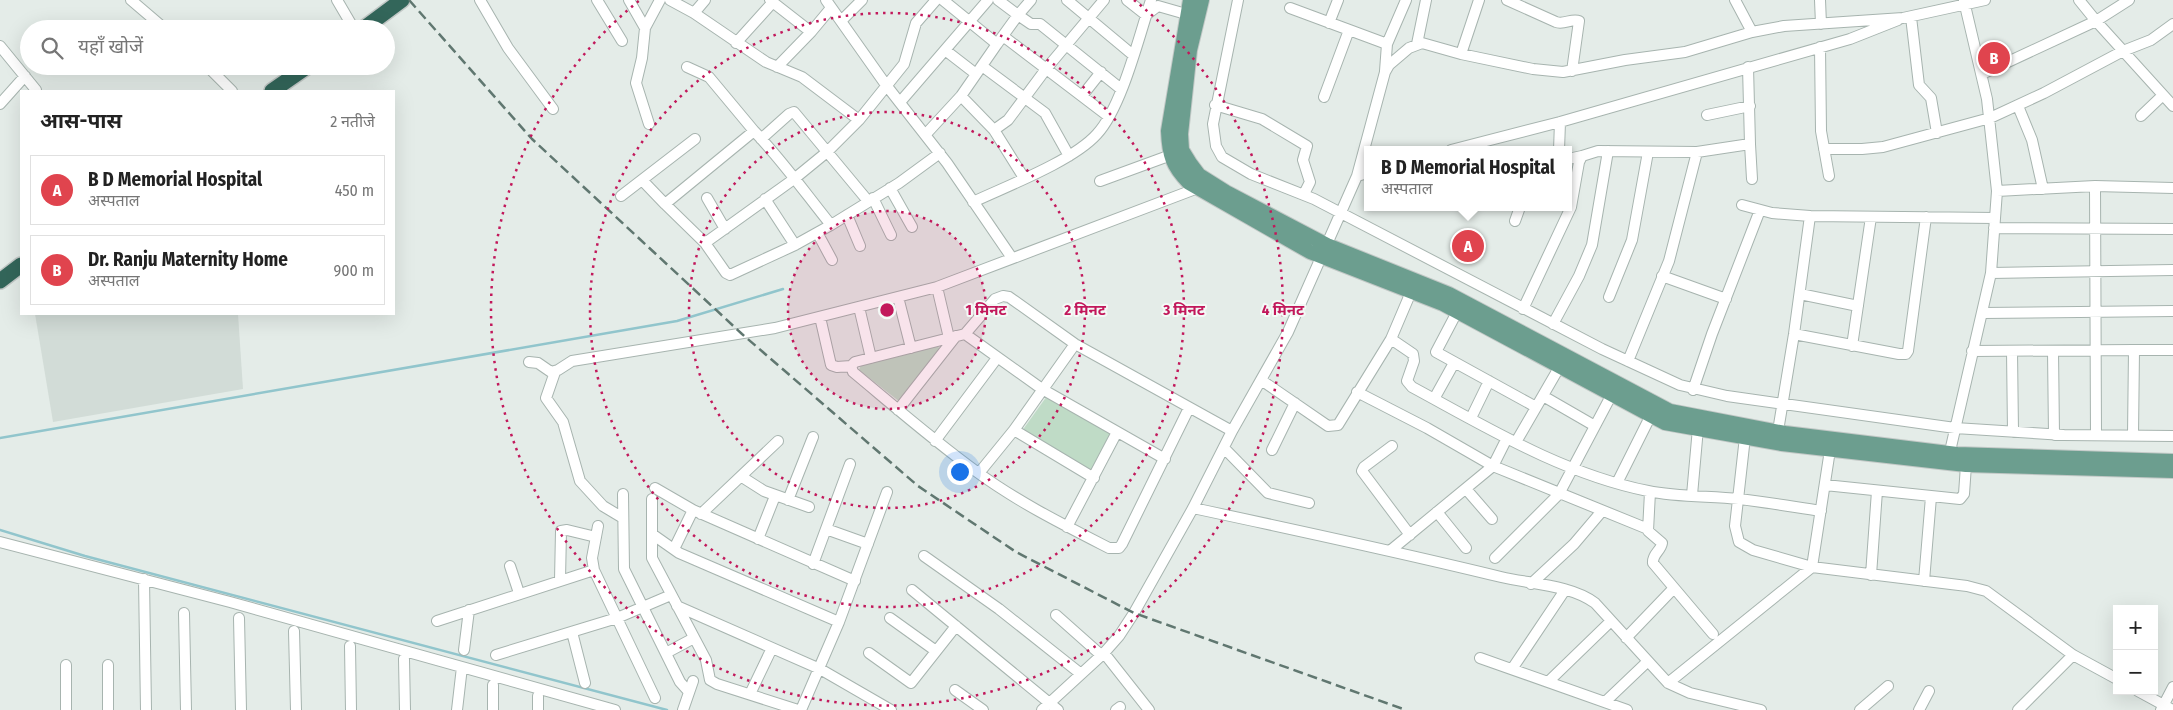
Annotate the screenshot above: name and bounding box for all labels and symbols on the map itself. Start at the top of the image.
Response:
pin: B [1978,39,2010,77]
pin: A [1452,227,1484,265]
centre of rings [878,301,896,319]
text: 1 मिनट [966,301,1007,319]
text: 2 मिनट [1063,301,1107,319]
text: 3 मिनट [1162,301,1206,319]
text: 4 मिनट [1262,301,1305,319]
your location [947,459,973,485]

